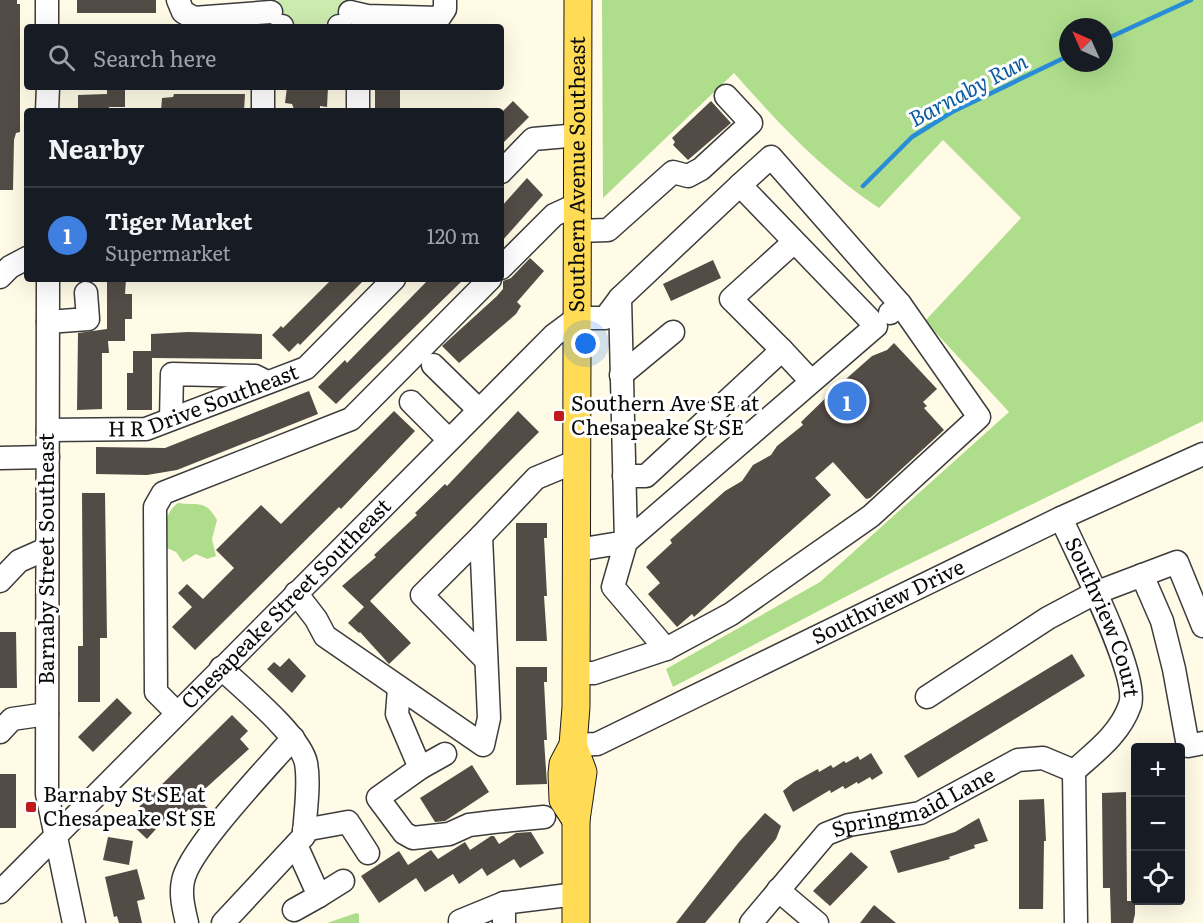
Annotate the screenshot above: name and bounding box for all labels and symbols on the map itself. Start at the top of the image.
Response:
north arrow [1059,18,1113,72]
street label: Southern Avenue Southeast [559,36,591,313]
water label: Barnaby Run [902,44,1033,134]
your location [571,329,600,358]
street label: H R Drive Southeast [108,354,303,442]
pin: 1 [828,378,866,424]
place label: Southern Ave SE at Chesapeake St SE [571,386,760,441]
marker: Southern Ave SE at Chesapeake St SE [552,409,566,423]
street label: Barnaby Street Southeast [29,432,60,685]
street label: Chesapeake Street Southeast [173,490,397,715]
street label: Southview Court [1059,531,1149,699]
street label: Southview Drive [805,549,969,650]
street label: Springmaid Lane [826,757,1000,843]
place label: Barnaby St SE at Chesapeake St SE [43,777,216,832]
marker: Barnaby St SE at Chesapeake St SE [24,800,38,814]

